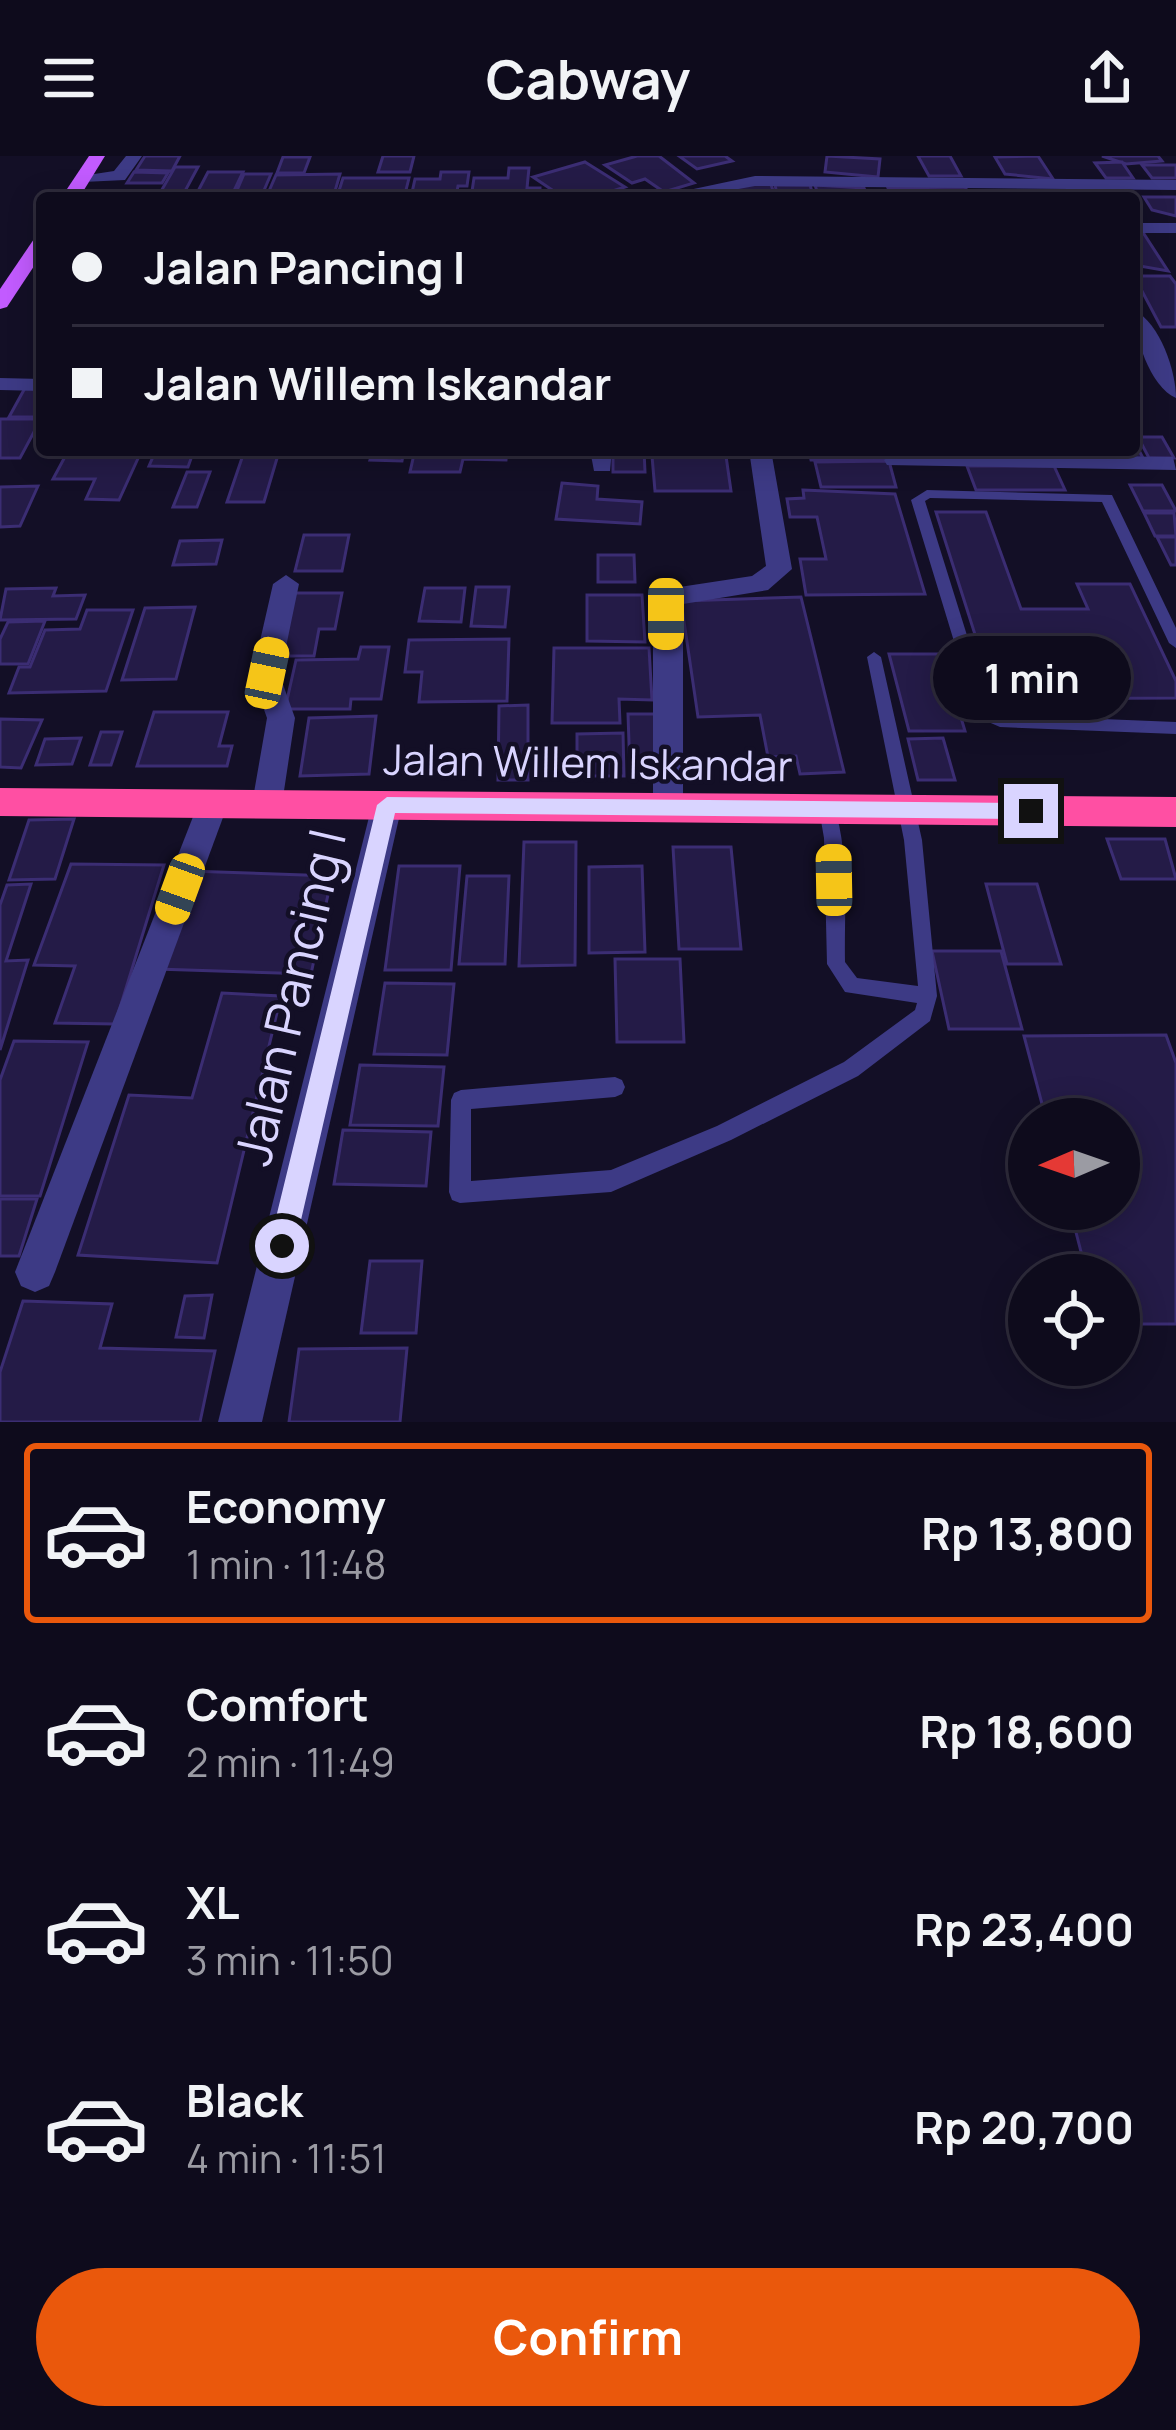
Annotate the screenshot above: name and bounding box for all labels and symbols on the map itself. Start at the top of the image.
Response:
car [648,578,684,650]
car [242,634,292,712]
callout: 1 min [932,637,1130,721]
street label: Jalan Willem Iskandar [383,729,793,795]
route end [1004,784,1058,838]
street label: Jalan Pancing I [217,822,361,1172]
car [815,844,853,916]
car [151,849,209,929]
north arrow [1008,1098,1140,1230]
route start [255,1219,309,1273]

